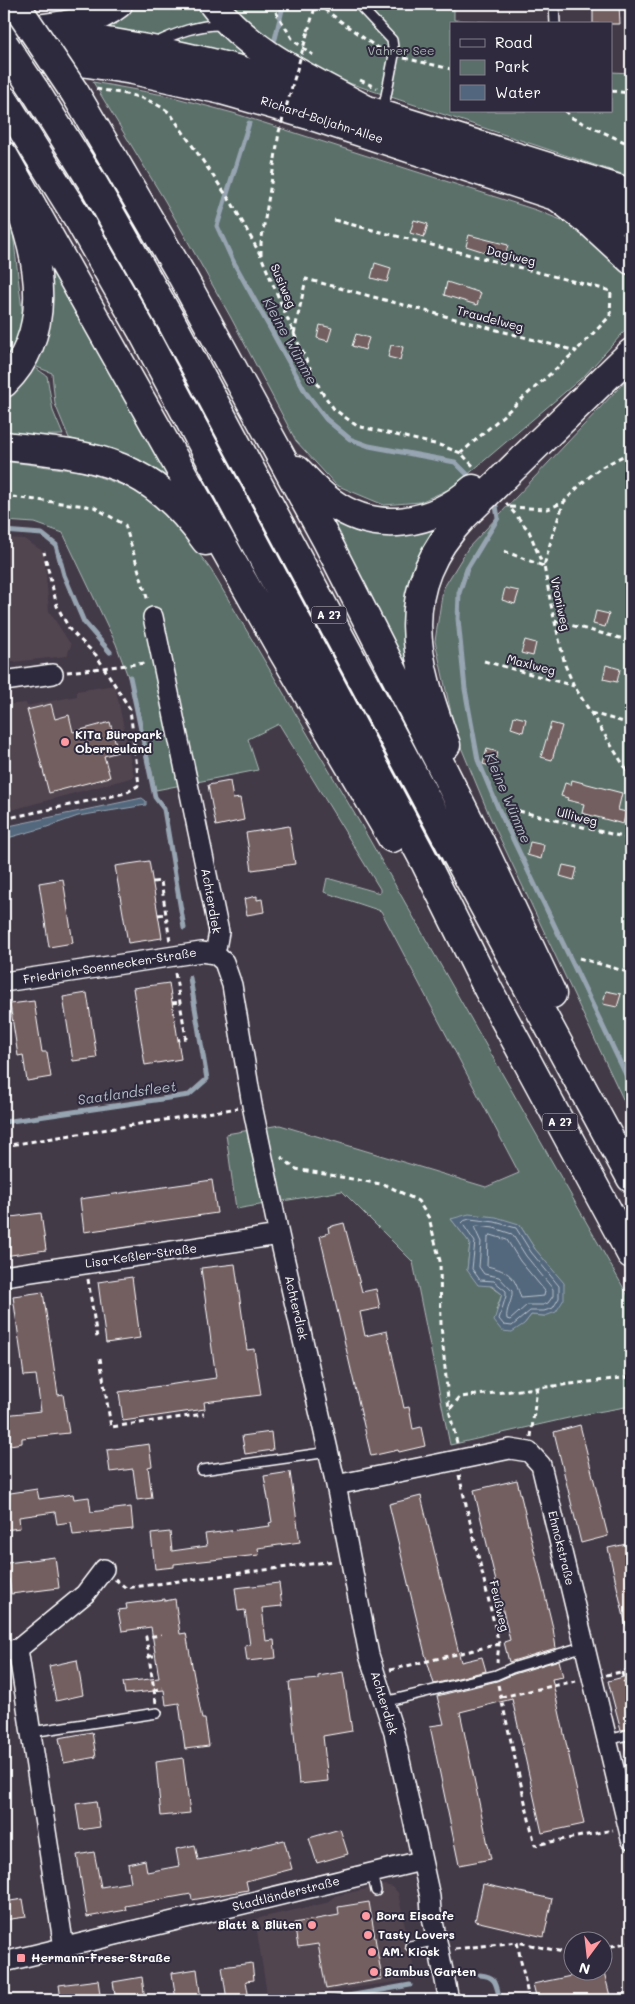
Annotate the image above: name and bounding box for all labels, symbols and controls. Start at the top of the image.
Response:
legend [450,22,612,112]
text: Road [495,32,532,52]
park label: Vahrer See [368,42,434,58]
text: Park [495,56,529,76]
text: Water [495,82,541,102]
street label: Richard-Boljahn-Allee [259,92,386,146]
street label: Dagiweg [485,241,537,269]
street label: Susiweg [267,261,300,310]
water label: Kleine Wümme [259,294,322,388]
street label: Traudelweg [455,301,525,335]
street label: Vroniweg [547,575,575,632]
road number: A 27 [312,606,346,624]
street label: Maxlweg [505,650,557,678]
place label: KiTa Büropark Oberneuland [75,726,162,756]
marker: KiTa Büropark Oberneuland [59,736,71,748]
water label: Kleine Wümme [481,750,536,846]
street label: Ulliweg [555,803,599,829]
street label: Achterdiek [198,867,226,935]
street label: Friedrich-Soennecken-Straße [22,943,198,987]
water label: Saatlandsfleet [76,1076,178,1109]
road number: A 27 [542,1114,578,1130]
street label: Lisa-Keßler-Straße [84,1239,198,1271]
street label: Achterdiek [282,1274,312,1342]
street label: Ehmckstraße [545,1509,579,1587]
street label: Feußweg [486,1579,514,1633]
street label: Achterdiek [368,1669,402,1737]
street label: Stadtländerstraße [230,1872,341,1914]
place label: Bora Eiscafe [376,1907,454,1923]
marker: Bora Eiscafe [360,1910,372,1922]
place label: Blatt & Blüten [217,1916,302,1932]
marker: Blatt & Blüten [306,1919,318,1931]
place label: Tasty Lovers [378,1926,455,1942]
marker: Tasty Lovers [362,1929,374,1941]
north arrow [562,1932,612,1982]
place label: AM. Kiosk [382,1943,440,1959]
marker: AM. Kiosk [366,1946,378,1958]
place label: Hermann-Frese-Straße [31,1949,170,1965]
marker: Hermann-Frese-Straße [15,1952,27,1964]
text: N [577,1958,592,1980]
place label: Bambus Garten [384,1963,476,1979]
marker: Bambus Garten [368,1966,380,1978]

